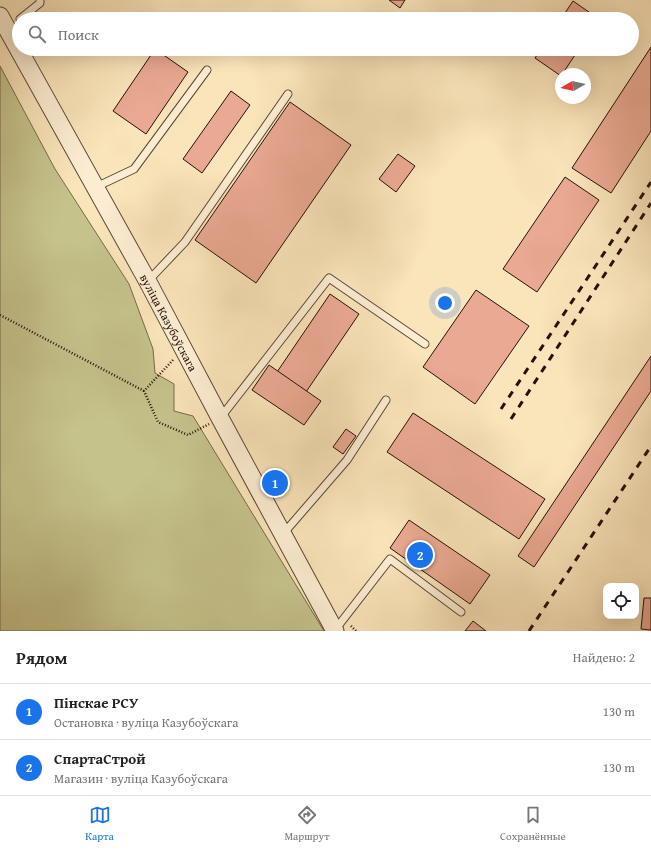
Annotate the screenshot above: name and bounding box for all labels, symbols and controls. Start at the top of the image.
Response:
search box [12,12,639,56]
icon: search [26,23,48,45]
text: Поиск [58,24,99,45]
north arrow [555,68,591,104]
street label: вуліца Казубоўскага [136,270,202,374]
your location [435,293,455,313]
pin: 1 [262,468,288,498]
pin: 2 [407,540,433,570]
map controls [603,583,639,619]
button: locate [603,583,639,619]
text: Рядом [16,645,67,670]
text: Найдено: 2 [573,648,635,667]
text: Пінскае РСУ [54,692,138,713]
text: 1 [26,702,32,721]
text: 130 m [603,702,635,721]
text: Остановка · вуліца Казубоўскага [54,713,239,732]
text: СпартаСтрой [54,748,146,769]
text: 2 [26,758,32,777]
text: 130 m [603,758,635,777]
text: Магазин · вуліца Казубоўскага [54,769,228,788]
tab: Карта [85,804,114,844]
tab: Маршрут [284,804,329,844]
tab: Сохранённые [500,804,566,844]

